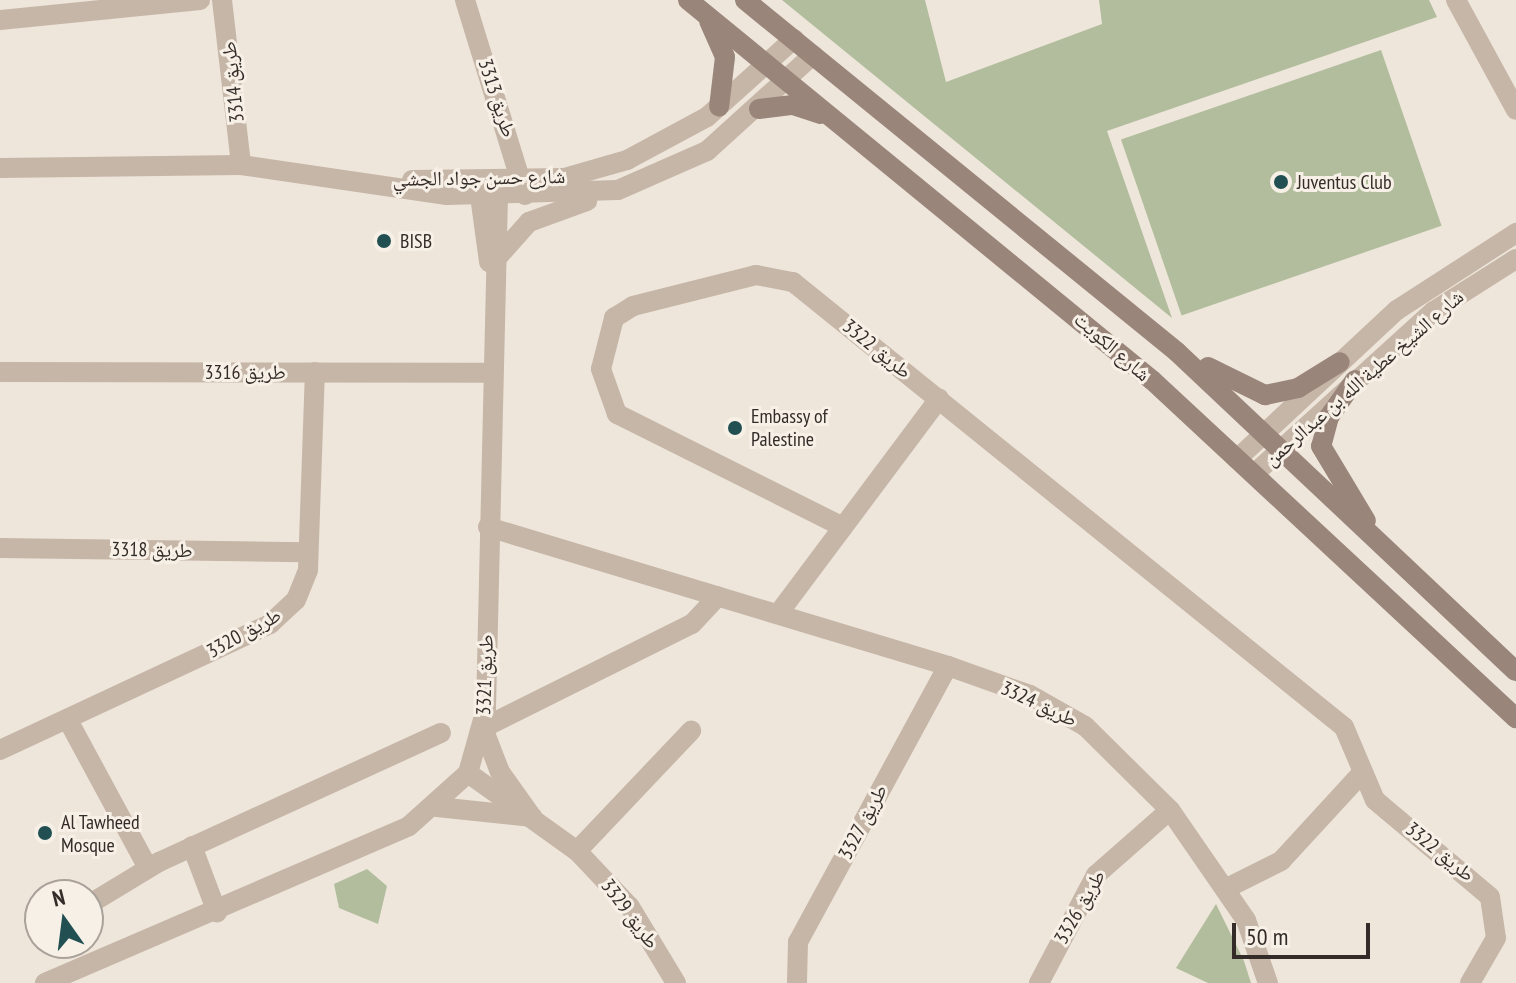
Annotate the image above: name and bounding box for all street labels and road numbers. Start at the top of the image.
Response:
street label: طريق 3314 [217,40,249,124]
street label: طريق 3313 [473,56,521,140]
street label: شارع حسن جواد الجشي [392,164,566,192]
street label: شارع الشيخ عطية الله بن عبدالرحمن [1259,285,1469,471]
street label: شارع الكويت [1069,307,1155,387]
street label: طريق 3322 [838,314,916,384]
street label: طريق 3316 [204,360,286,384]
street label: طريق 3318 [111,537,193,563]
street label: طريق 3320 [203,603,285,663]
street label: طريق 3321 [472,634,498,716]
street label: طريق 3324 [997,676,1081,732]
street label: طريق 3327 [833,781,893,863]
street label: طريق 3322 [1401,817,1479,887]
street label: طريق 3326 [1049,866,1111,948]
street label: طريق 3329 [596,874,664,954]

